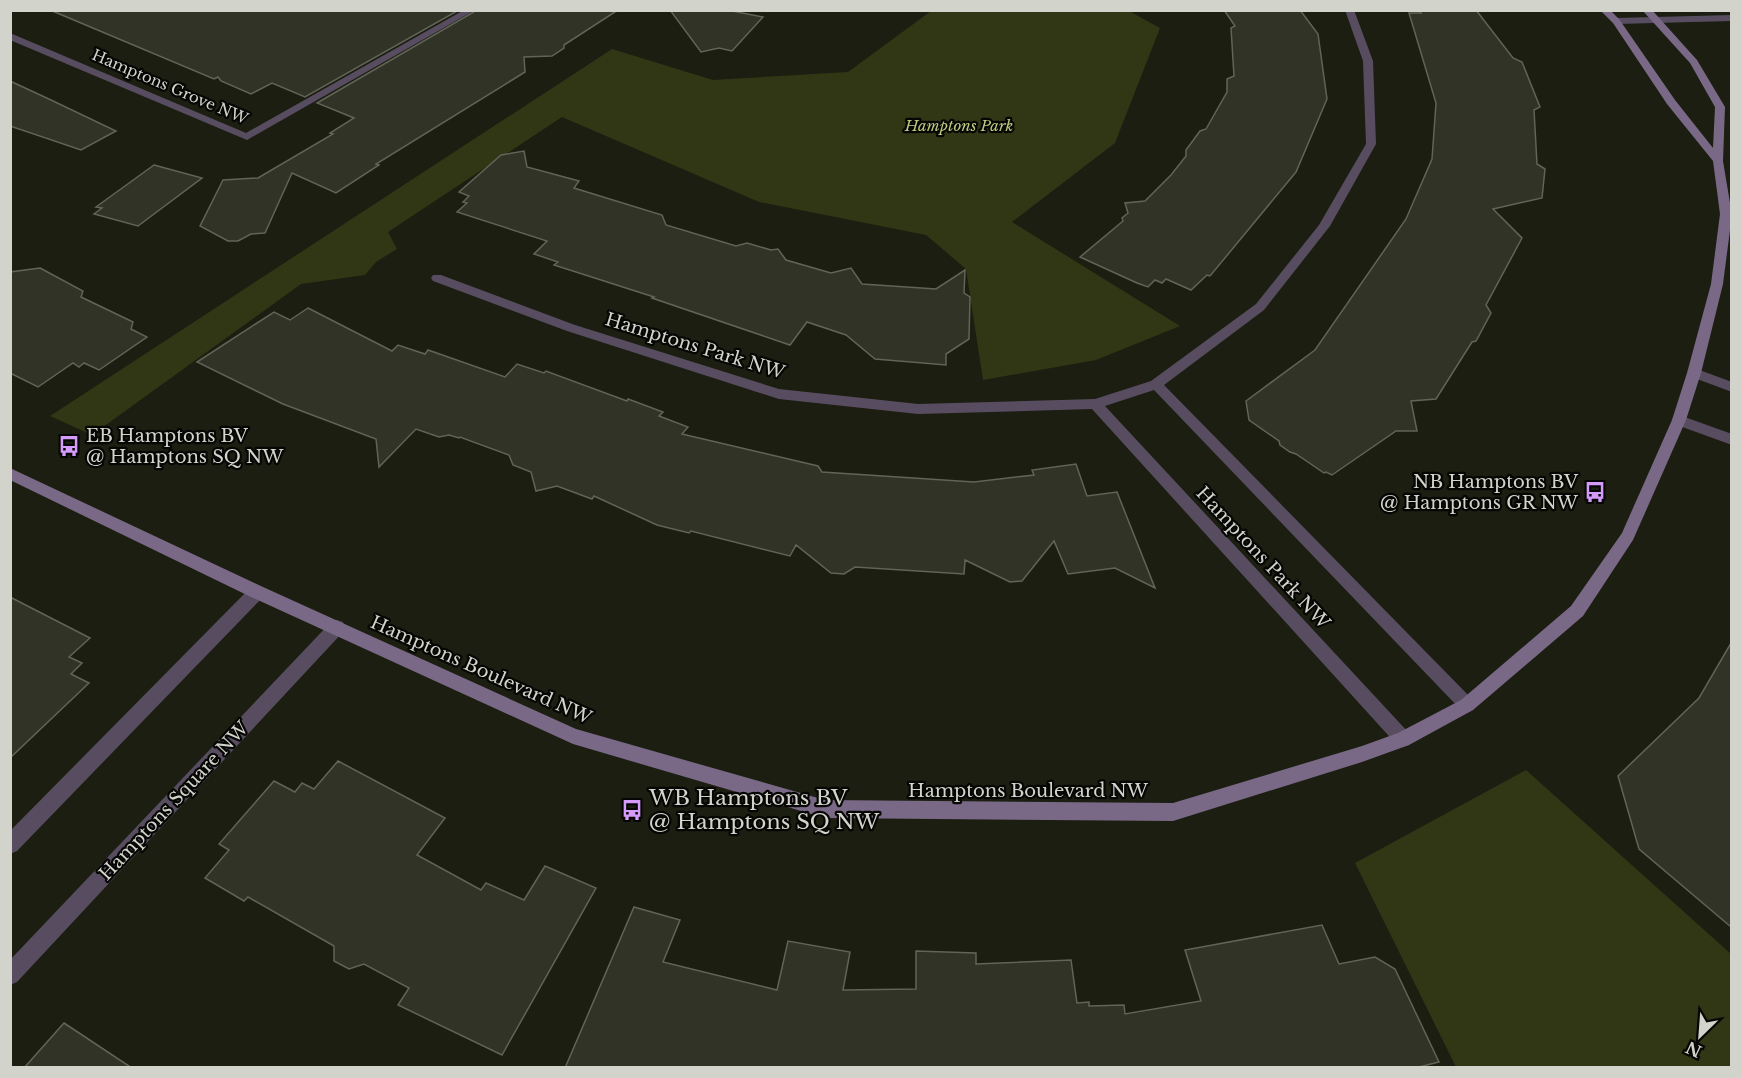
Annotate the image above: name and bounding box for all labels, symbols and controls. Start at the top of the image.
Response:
street label: Hamptons Grove NW [89,45,251,128]
park label: Hamptons Park [904,116,1013,135]
street label: Hamptons Park NW [603,308,788,384]
place label: EB Hamptons BV @ Hamptons SQ NW [86,425,284,468]
bus stop icon: EB Hamptons BV @ Hamptons SQ NW [57,434,81,458]
place label: NB Hamptons BV @ Hamptons GR NW [1380,471,1579,514]
bus stop icon: NB Hamptons BV @ Hamptons GR NW [1583,480,1607,504]
street label: Hamptons Park NW [1191,482,1335,634]
street label: Hamptons Boulevard NW [367,611,596,729]
street label: Hamptons Square NW [95,716,254,885]
street label: Hamptons Boulevard NW [908,780,1149,802]
place label: WB Hamptons BV @ Hamptons SQ NW [648,785,880,835]
bus stop icon: WB Hamptons BV @ Hamptons SQ NW [620,798,644,822]
north arrow [1670,1006,1730,1066]
text: N [1683,1037,1705,1062]

